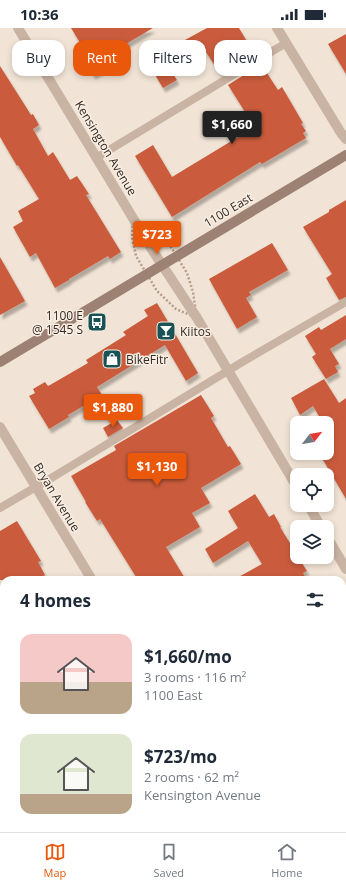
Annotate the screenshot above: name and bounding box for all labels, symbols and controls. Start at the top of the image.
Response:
text: 10:36 [20,4,59,24]
chip: Buy [12,40,65,76]
chip: Rent [73,40,131,76]
chip: Filters [139,40,206,76]
chip: New [214,40,272,76]
street label: Kensington Avenue [71,97,141,199]
pin: $1,660 [199,111,265,145]
text: $1,660 [212,115,252,133]
street label: 1100 East [201,189,255,231]
pin: $723 [133,221,181,255]
text: $723 [142,225,172,243]
place label: 1100 E @ 1545 S [32,307,83,338]
bus stop icon: 1100 E @ 1545 S [86,311,108,333]
bar icon: Kiitos [155,320,177,342]
place label: Kiitos [180,323,211,340]
shop icon: BikeFitr [101,348,123,370]
place label: BikeFitr [126,351,168,368]
pin: $1,880 [80,394,146,428]
text: $1,880 [93,398,133,416]
north arrow [290,416,334,460]
map controls [290,416,334,564]
pin: $1,130 [124,453,190,487]
text: $1,130 [137,457,177,475]
street label: Bryan Avenue [30,459,84,535]
button: locate [290,468,334,512]
button: layers [290,520,334,564]
text: 4 homes [20,589,91,612]
icon: filters [304,589,326,611]
text: $1,660/mo [144,645,232,668]
icon: home [52,650,100,698]
text: 3 rooms · 116 m² [144,668,246,686]
text: 1100 East [144,686,202,704]
text: $723/mo [144,745,217,768]
icon: home [52,750,100,798]
text: 2 rooms · 62 m² [144,768,239,786]
text: Kensington Avenue [144,786,261,804]
tab: Map [44,841,66,880]
tab: Saved [154,841,184,880]
tab: Home [271,841,302,880]

